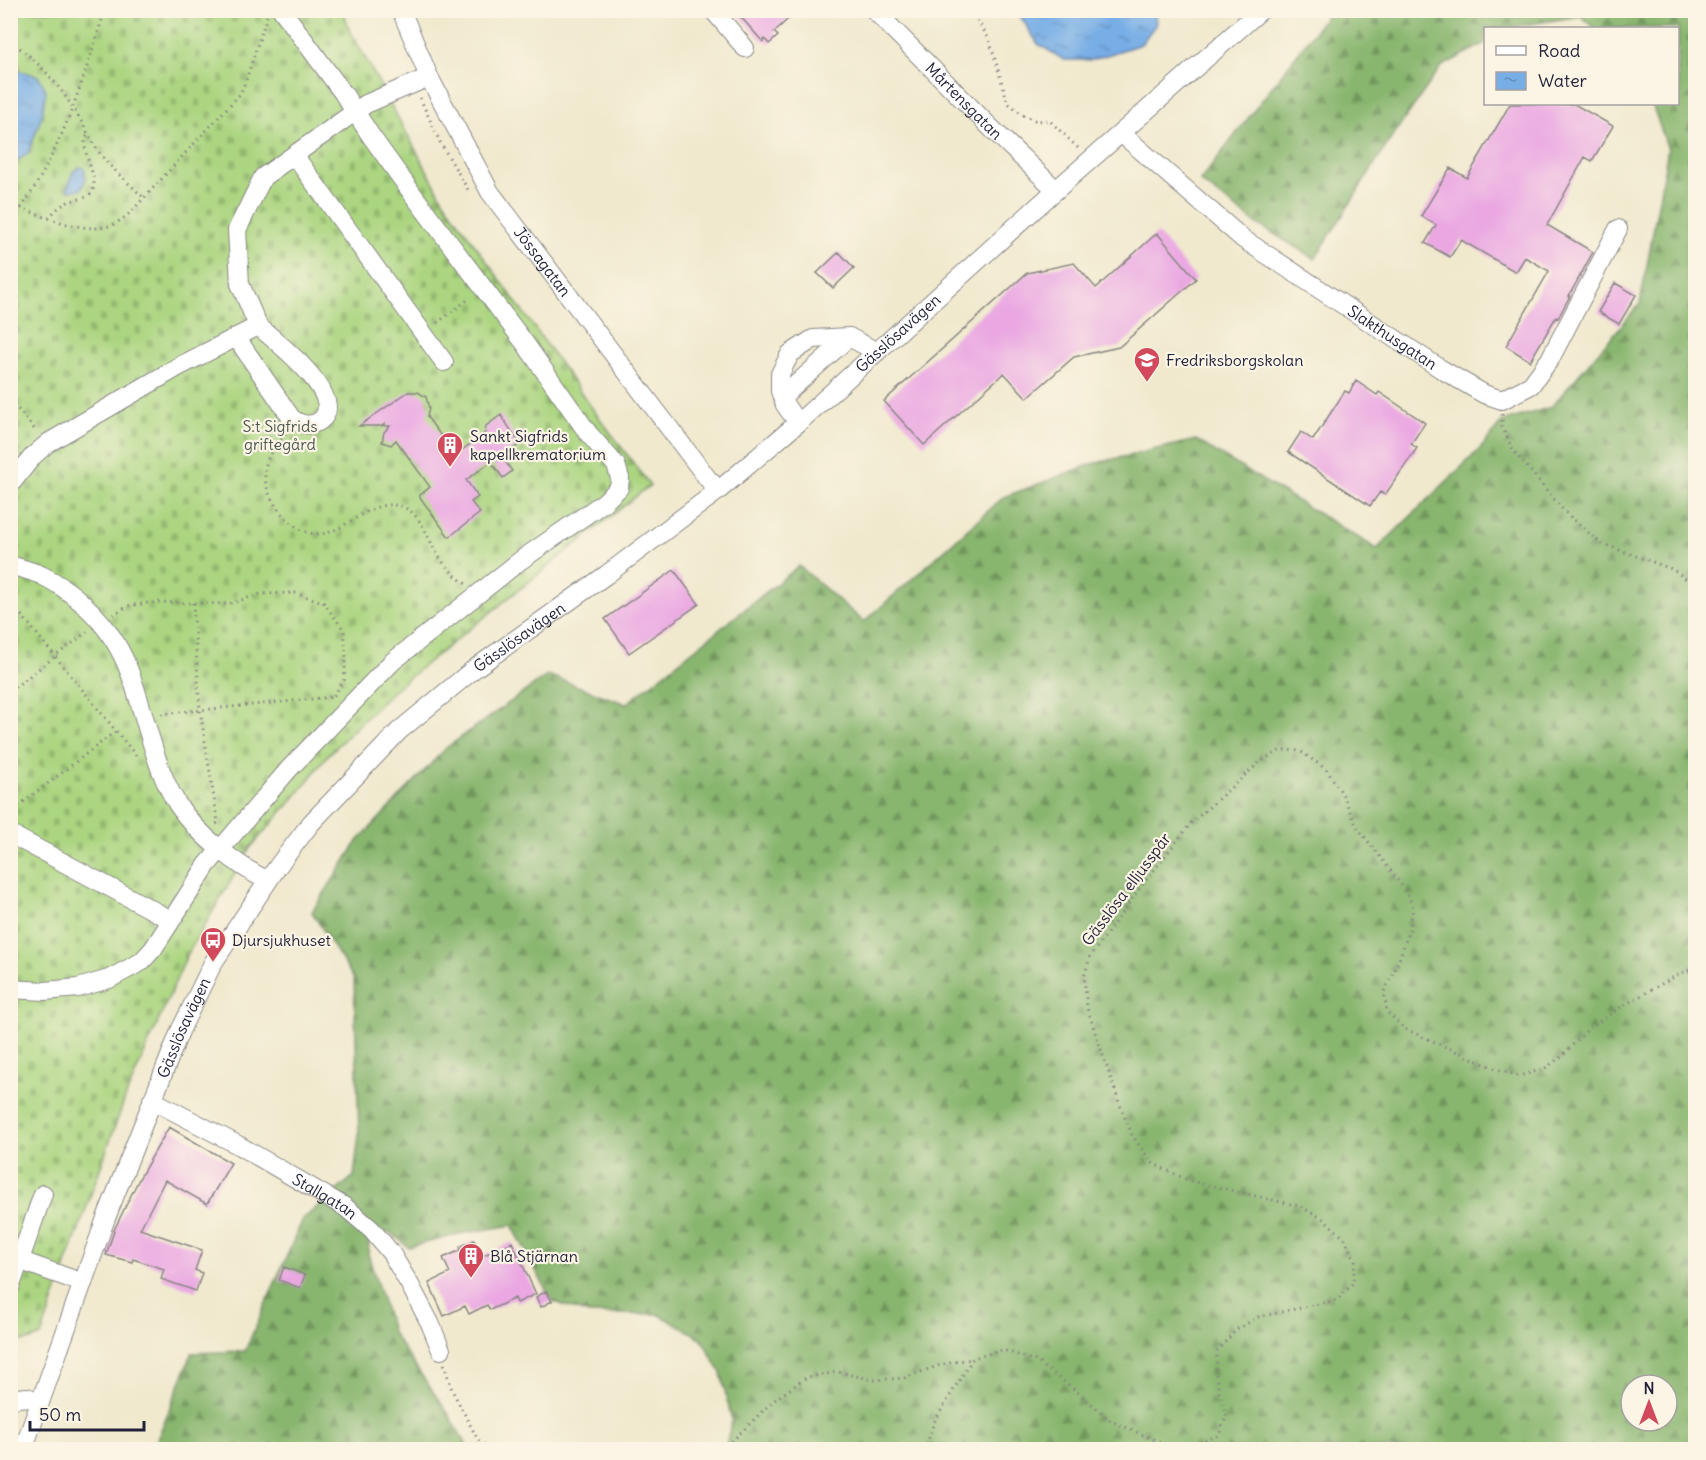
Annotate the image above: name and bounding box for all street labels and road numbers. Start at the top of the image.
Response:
street label: Mårtensgatan [922,58,1007,144]
street label: Jössagatan [510,222,576,300]
street label: Gässlösavägen [851,289,944,377]
street label: Slakthusgatan [1344,301,1441,374]
street label: Gässlösavägen [469,597,569,676]
street label: Gässlösa elljusspår [1077,828,1175,949]
street label: Gässlösavägen [153,974,215,1081]
street label: Stallgatan [289,1169,362,1223]

